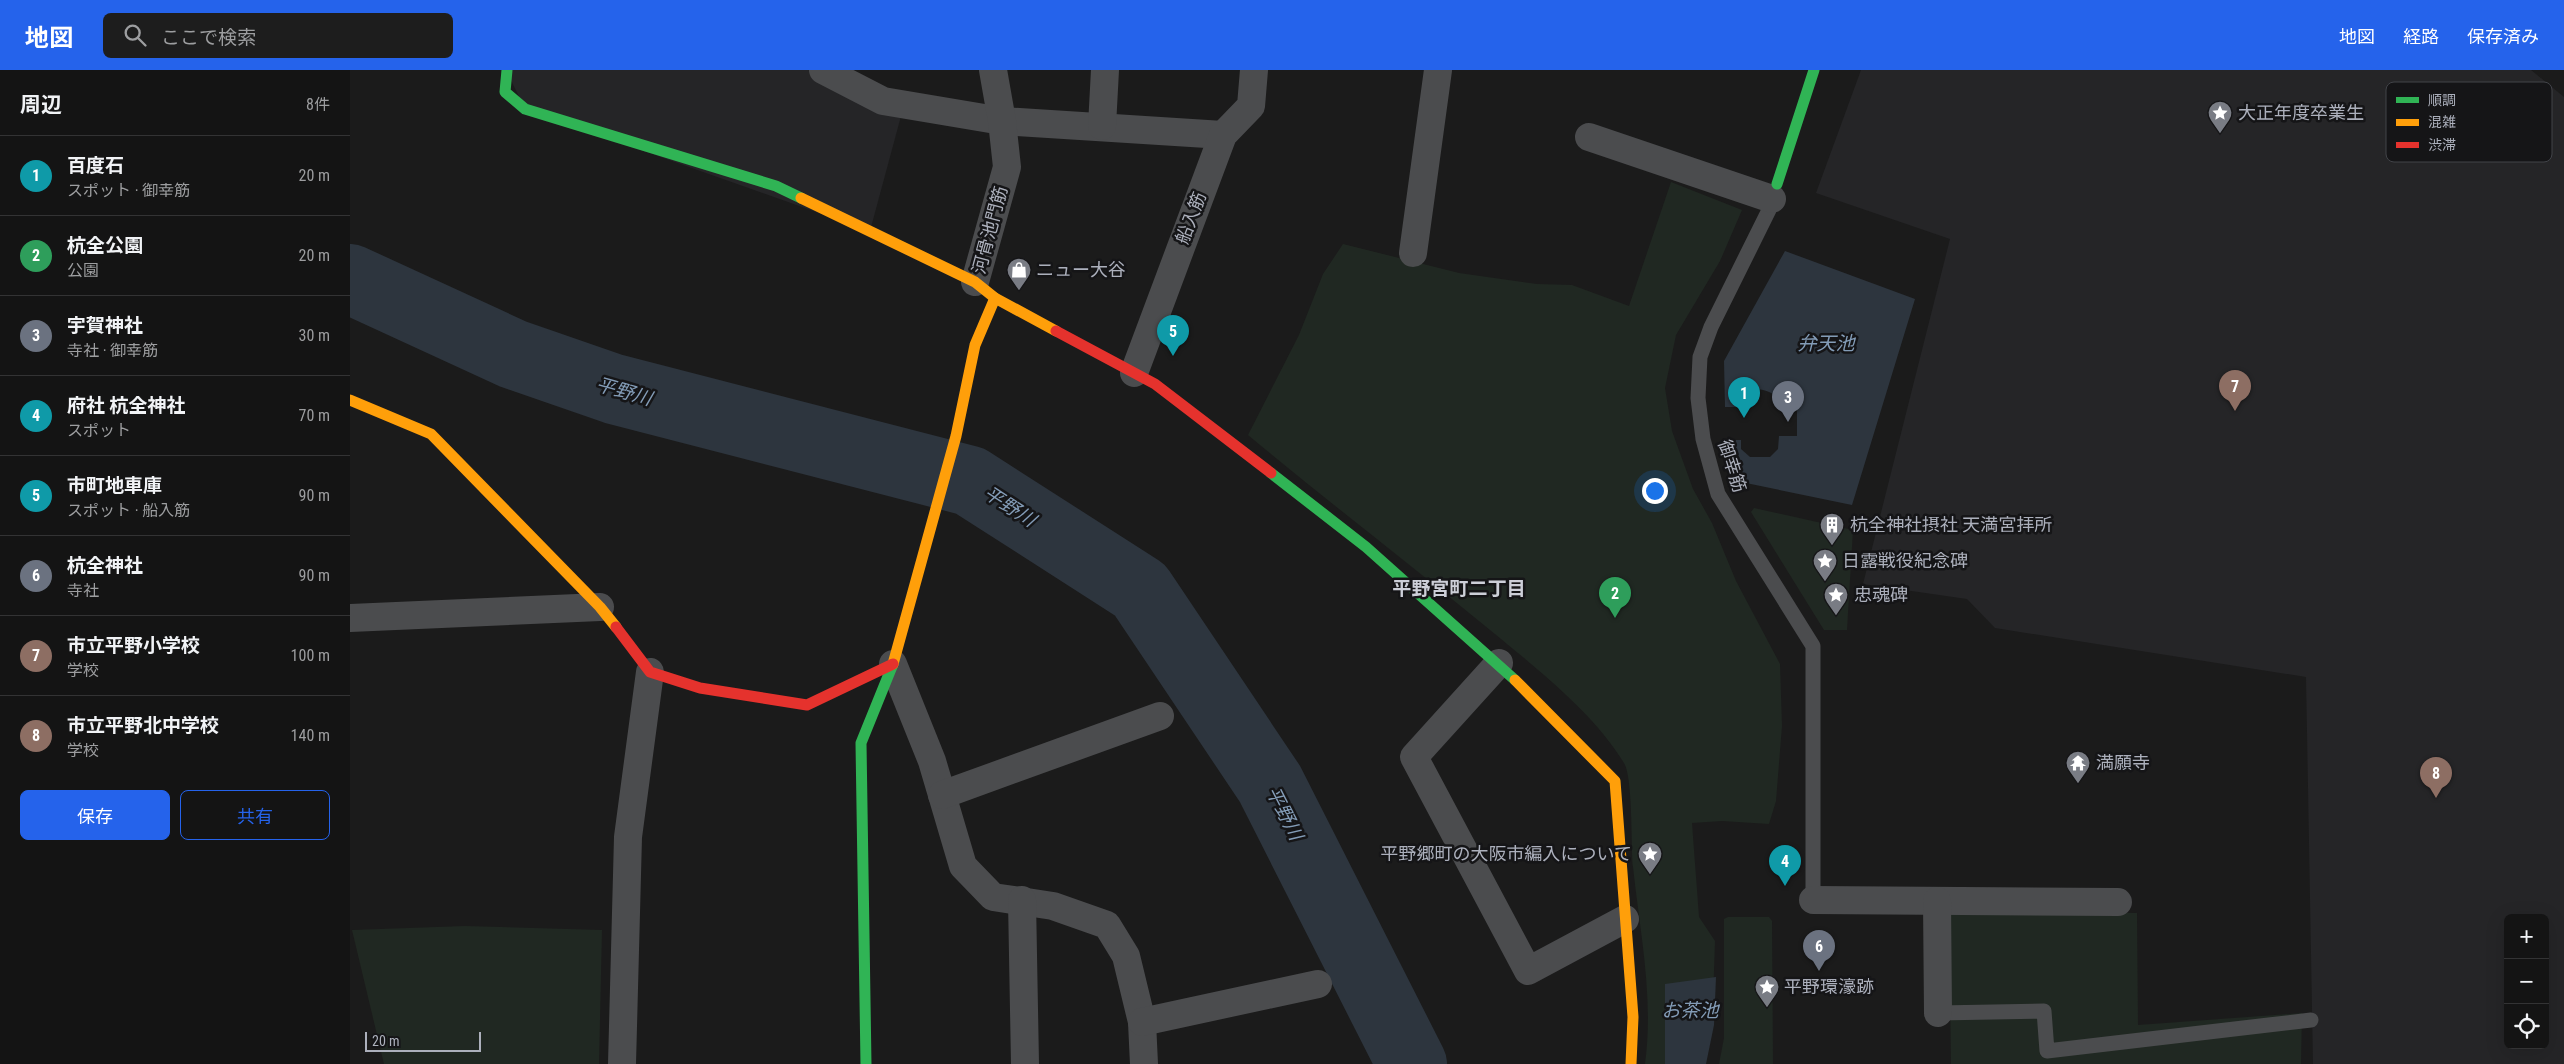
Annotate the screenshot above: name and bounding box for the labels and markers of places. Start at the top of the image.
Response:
place icon: 大正年度卒業生 [2207,100,2233,134]
place label: 大正年度卒業生 [2238,102,2364,123]
shop icon: ニュー大谷 [1006,257,1032,291]
place label: ニュー大谷 [1036,259,1126,280]
pin: 5 [1157,315,1189,356]
pin: 7 [2219,370,2251,411]
pin: 1 [1728,377,1760,418]
pin: 3 [1772,381,1804,422]
building icon: 杭全神社摂社 天満宮拝所 [1819,512,1845,546]
place label: 杭全神社摂社 天満宮拝所 [1850,514,2052,535]
place icon: 日露戦役紀念碑 [1812,548,1838,582]
place label: 日露戦役紀念碑 [1842,550,1968,571]
pin: 2 [1599,577,1631,618]
place icon: 忠魂碑 [1823,582,1849,616]
place label: 忠魂碑 [1854,584,1908,605]
temple icon: 満願寺 [2065,750,2091,784]
place label: 満願寺 [2096,752,2150,773]
pin: 8 [2420,757,2452,798]
place icon: 平野郷町の大阪市編入について [1637,841,1663,875]
place label: 平野郷町の大阪市編入について [1381,843,1632,864]
pin: 4 [1769,845,1801,886]
pin: 6 [1803,930,1835,971]
place icon: 平野環濠跡 [1754,974,1780,1008]
place label: 平野環濠跡 [1784,976,1874,997]

